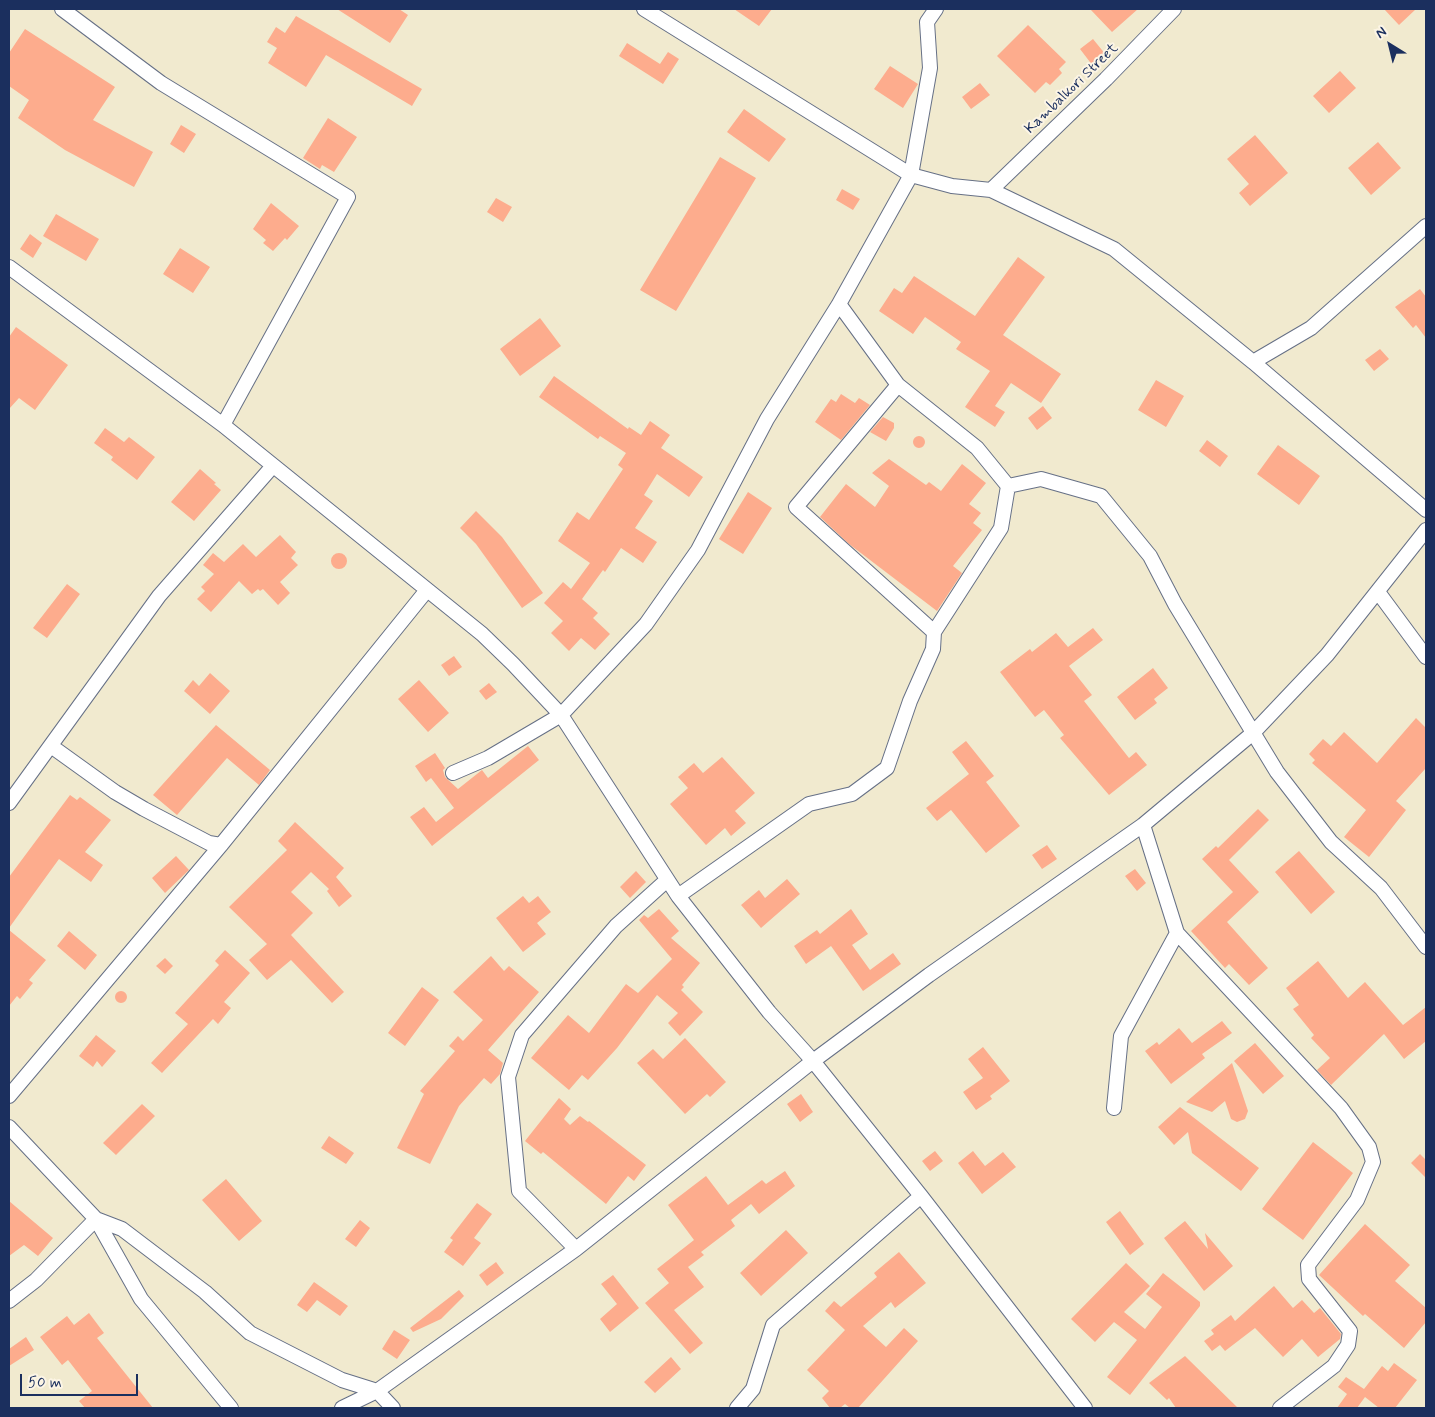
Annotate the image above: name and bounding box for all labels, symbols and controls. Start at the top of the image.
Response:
north arrow [1365,20,1415,70]
text: N [1372,23,1390,43]
street label: Kambalkori Street [1022,40,1122,138]
scale bar [22,1364,140,1396]
text: 50 m [28,1373,62,1393]

